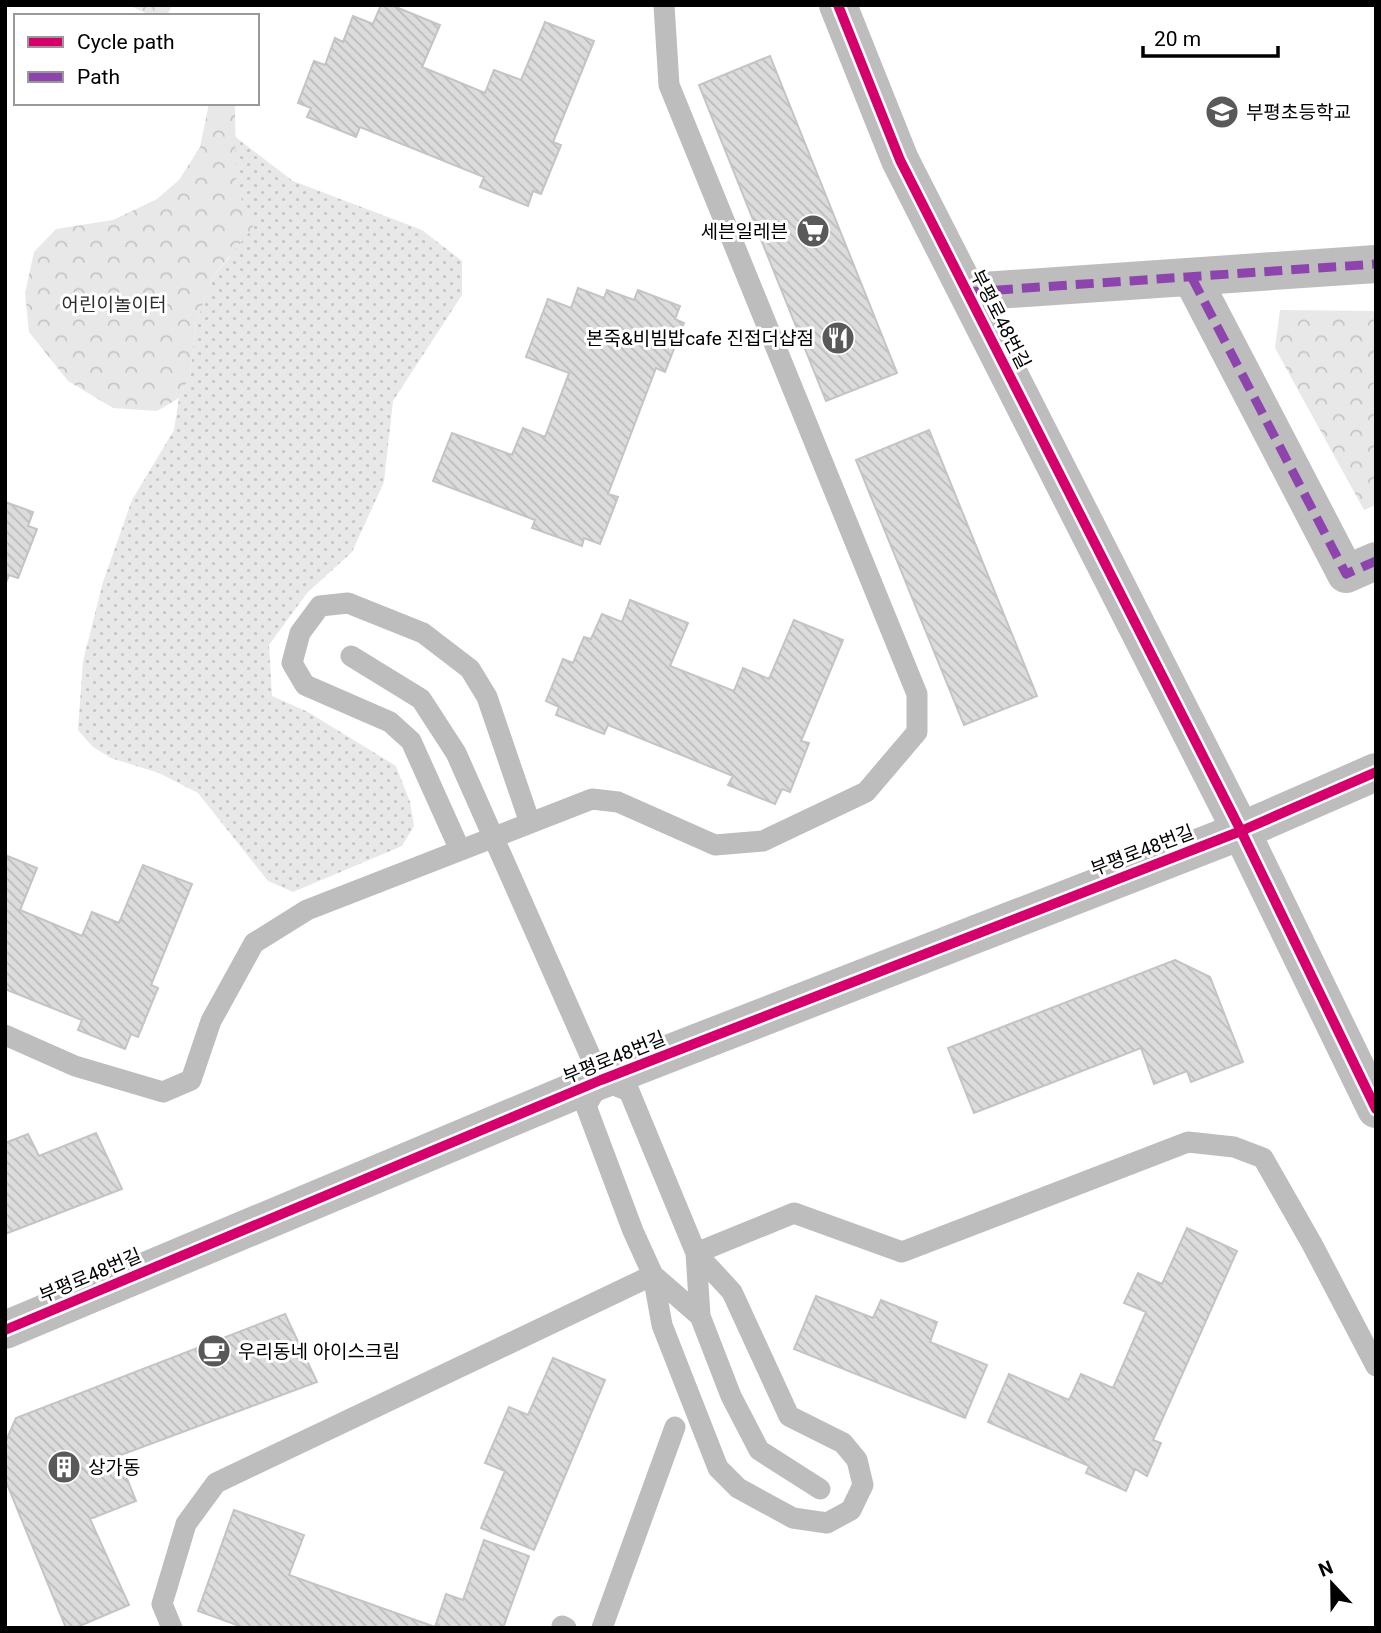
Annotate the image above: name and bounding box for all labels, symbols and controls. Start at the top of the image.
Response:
legend [14,14,259,105]
scale bar [1143,14,1278,58]
text: 20 m [1154,27,1201,51]
text: Cycle path [77,30,175,54]
text: Path [77,65,120,89]
school or university icon: 부평초등학교 [1203,93,1241,131]
place label: 부평초등학교 [1246,101,1351,124]
supermarket icon: 세븐일레븐 [794,212,832,250]
place label: 세븐일레븐 [701,220,788,243]
street label: 부평로48번길 [966,266,1035,373]
park label: 어린이놀이터 [62,293,166,316]
restaurant icon: 본죽&비빔밥cafe 진접더샵점 [819,319,857,357]
place label: 본죽&비빔밥cafe 진접더샵점 [586,327,814,350]
street label: 부평로48번길 [1087,820,1197,881]
street label: 부평로48번길 [559,1026,669,1088]
street label: 부평로48번길 [36,1244,145,1307]
cafe icon: 우리동네 아이스크림 [195,1332,233,1370]
place label: 우리동네 아이스크림 [238,1340,400,1363]
building icon: 상가동 [45,1448,83,1486]
place label: 상가동 [88,1456,140,1479]
north arrow [1297,1549,1367,1619]
text: N [1315,1556,1336,1582]

